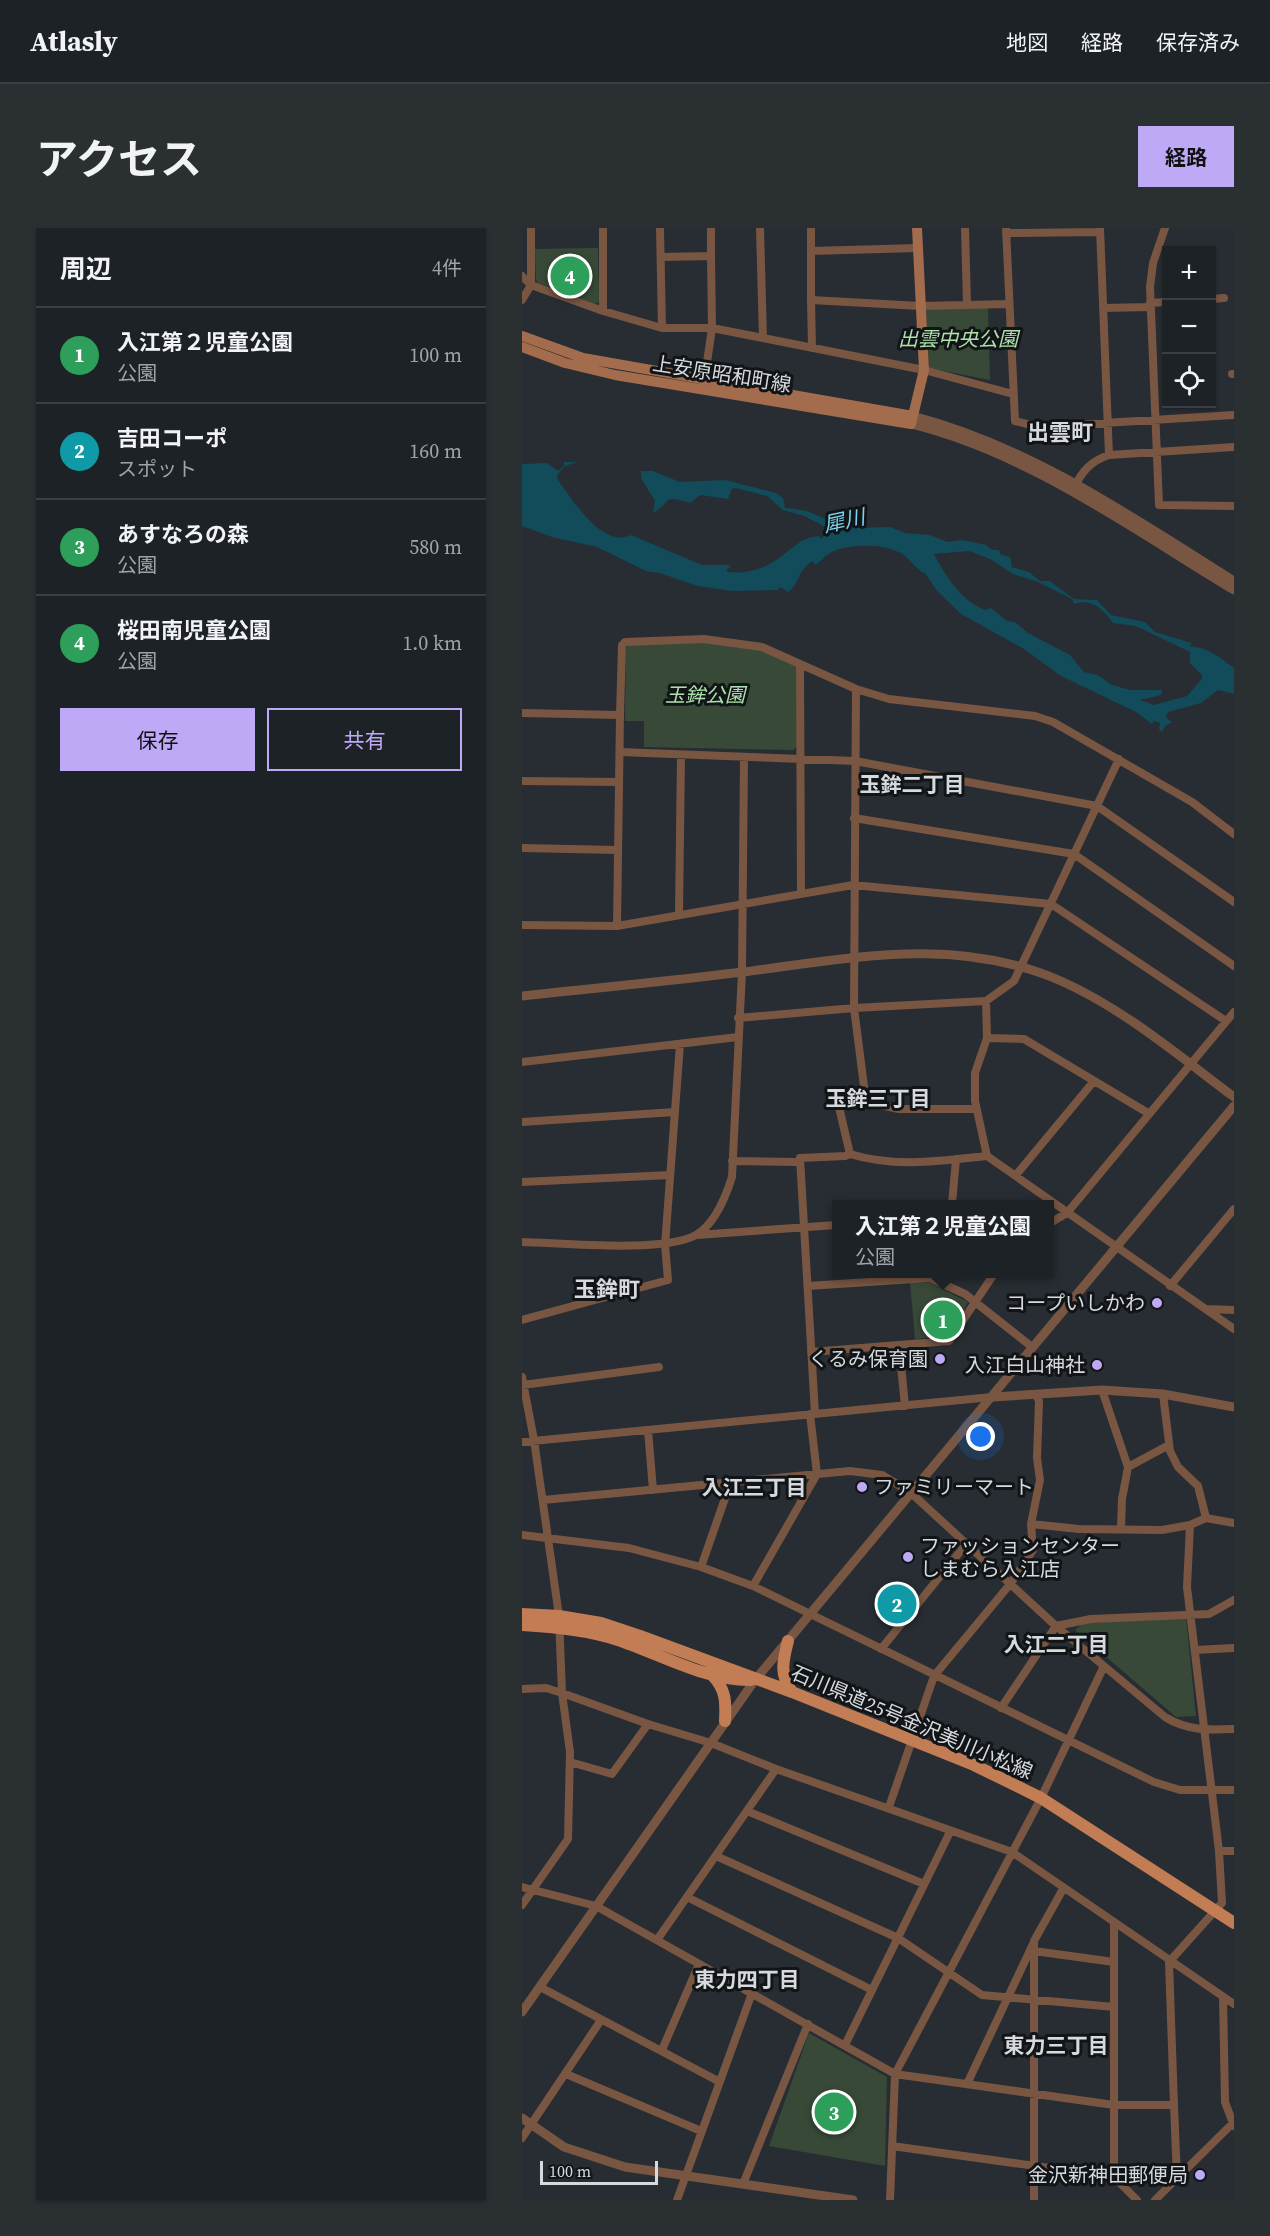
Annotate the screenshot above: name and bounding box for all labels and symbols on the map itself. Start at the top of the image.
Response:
pin: 4 [550,254,590,298]
park label: 出雲中央公園 [898,325,1021,353]
street label: 上安原昭和町線 [651,349,793,399]
district label: 出雲町 [1027,417,1093,447]
water label: 犀川 [820,502,869,539]
park label: 玉鉾公園 [665,681,748,709]
district label: 玉鉾二丁目 [860,770,965,799]
district label: 玉鉾三丁目 [826,1084,931,1113]
district label: 玉鉾町 [574,1274,640,1304]
place label: コープいしかわ [1006,1289,1145,1317]
marker: コープいしかわ [1150,1296,1164,1310]
pin: 1 [924,1298,962,1342]
place label: くるみ保育園 [808,1345,928,1373]
place label: 入江白山神社 [965,1351,1085,1379]
marker: くるみ保育園 [933,1352,947,1366]
marker: 入江白山神社 [1090,1358,1104,1372]
your location [966,1422,995,1451]
district label: 入江三丁目 [702,1473,807,1502]
place label: ファミリーマート [874,1473,1034,1501]
marker: ファミリーマート [855,1480,869,1494]
place label: ファッションセンター しまむら入江店 [920,1532,1120,1583]
marker: ファッションセンター しまむら入江店 [901,1550,915,1564]
pin: 2 [878,1582,916,1626]
district label: 入江二丁目 [1004,1630,1109,1659]
street label: 石川県道25号金沢美川小松線 [787,1658,1037,1786]
district label: 東力四丁目 [695,1965,800,1994]
district label: 東力三丁目 [1004,2031,1109,2060]
pin: 3 [814,2090,854,2134]
scale bar [540,2158,658,2186]
place label: 金沢新神田郵便局 [1028,2161,1188,2189]
marker: 金沢新神田郵便局 [1193,2168,1207,2182]

